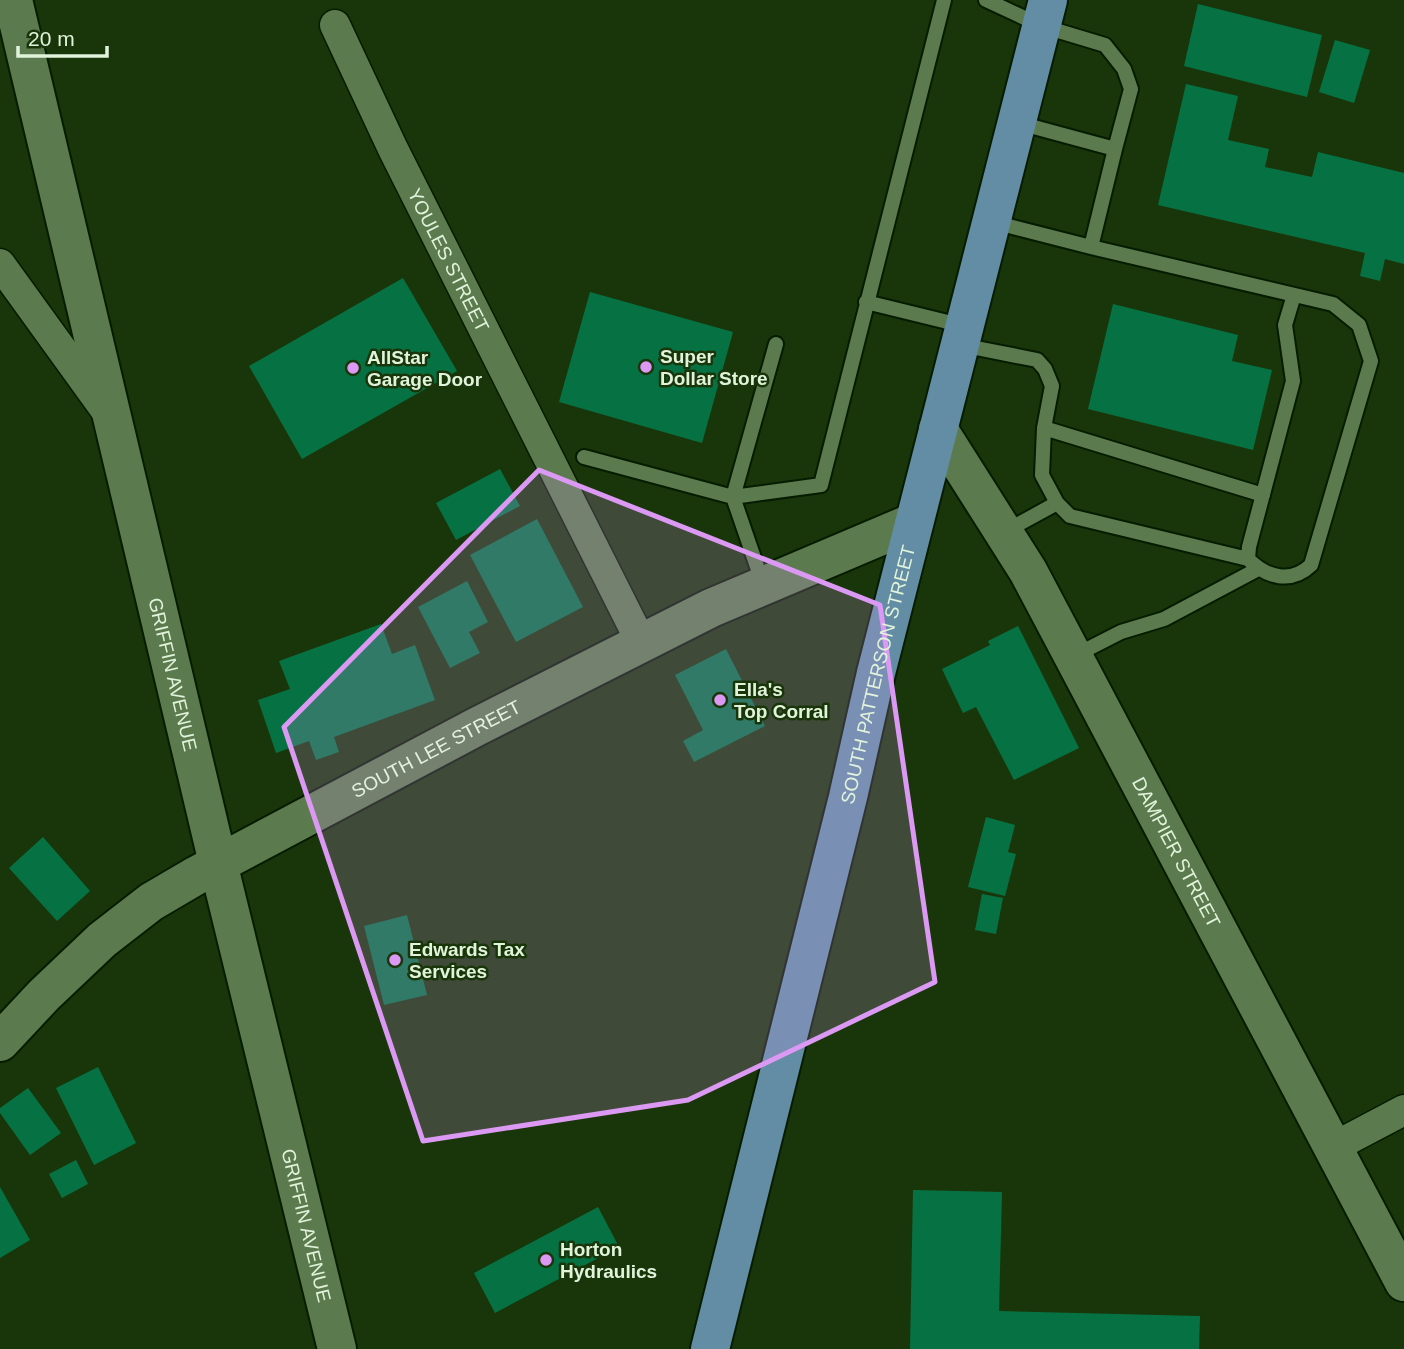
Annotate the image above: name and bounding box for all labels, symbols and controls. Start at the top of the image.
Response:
scale bar [18,14,107,58]
text: 20 m [28,27,75,50]
street label: YOULES STREET [404,185,493,335]
place label: Super Dollar Store [660,346,768,389]
place label: AllStar Garage Door [367,347,483,390]
marker: Super Dollar Store [638,359,654,375]
marker: AllStar Garage Door [345,360,361,376]
street label: SOUTH PATTERSON STREET [837,543,919,806]
street label: GRIFFIN AVENUE [144,596,201,753]
place label: Ella's Top Corral [734,679,829,722]
marker: Ella's Top Corral [712,692,728,708]
street label: SOUTH LEE STREET [348,696,525,802]
street label: DAMPIER STREET [1128,774,1225,931]
place label: Edwards Tax Services [409,939,525,982]
marker: Edwards Tax Services [387,952,403,968]
street label: GRIFFIN AVENUE [277,1147,335,1304]
place label: Horton Hydraulics [560,1239,657,1282]
marker: Horton Hydraulics [538,1252,554,1268]

